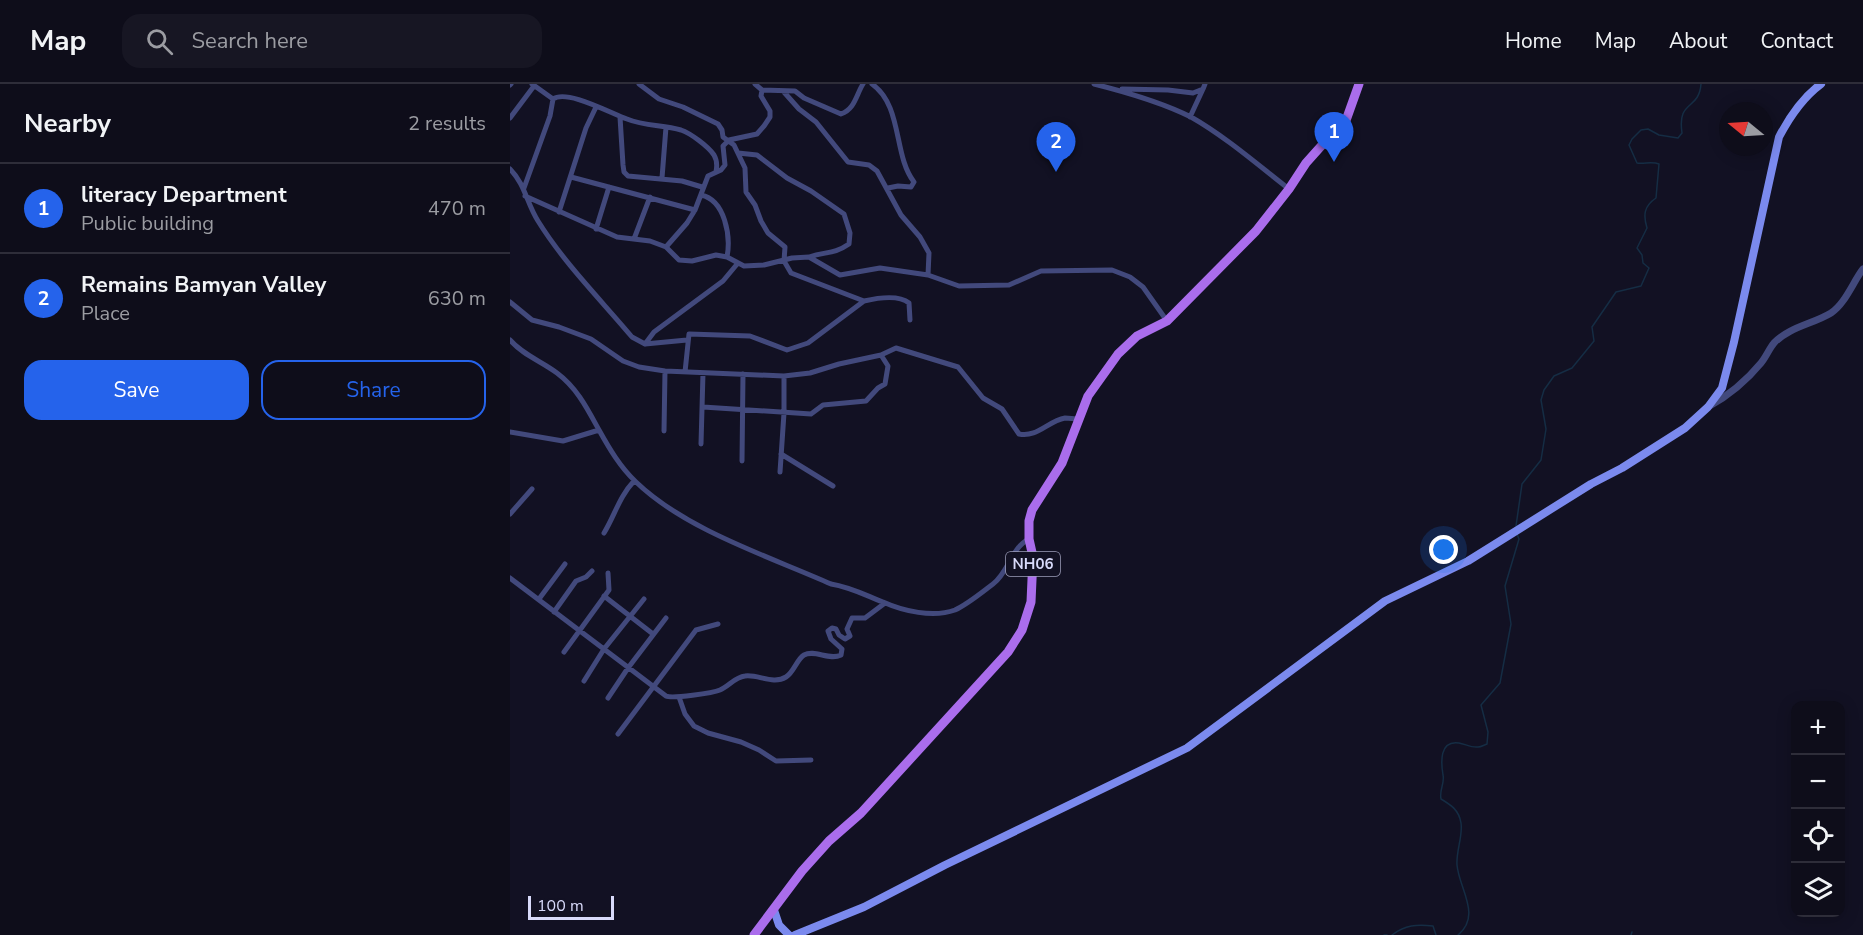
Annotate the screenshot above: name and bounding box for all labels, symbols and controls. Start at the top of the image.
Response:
search box [122,14,542,68]
text: Map [30,22,86,60]
icon: search [143,25,176,58]
text: Search here [191,26,308,56]
text: Home [1505,27,1562,55]
text: Map [1595,27,1636,55]
text: About [1669,27,1727,55]
text: Contact [1760,27,1833,55]
north arrow [1719,102,1773,156]
text: Nearby [24,106,111,141]
text: 2 results [408,110,486,137]
pin: 1 [1314,112,1354,162]
pin: 2 [1036,122,1076,172]
text: literacy Department [81,180,287,210]
text: 1 [38,195,50,222]
text: 470 m [428,195,486,222]
text: Public building [81,210,214,237]
text: Remains Bamyan Valley [81,270,326,300]
text: 2 [38,285,50,312]
text: 630 m [428,285,486,312]
text: Place [81,300,130,327]
button: Save [24,360,249,420]
button: Share [261,360,486,420]
your location [1429,535,1458,564]
road number: NH06 [1006,552,1060,576]
map controls [1791,701,1845,917]
button: + [1791,701,1845,755]
button: − [1791,755,1845,809]
button: locate [1791,809,1845,863]
button: layers [1791,863,1845,917]
scale bar [528,893,614,920]
text: 100 m [537,895,584,917]

